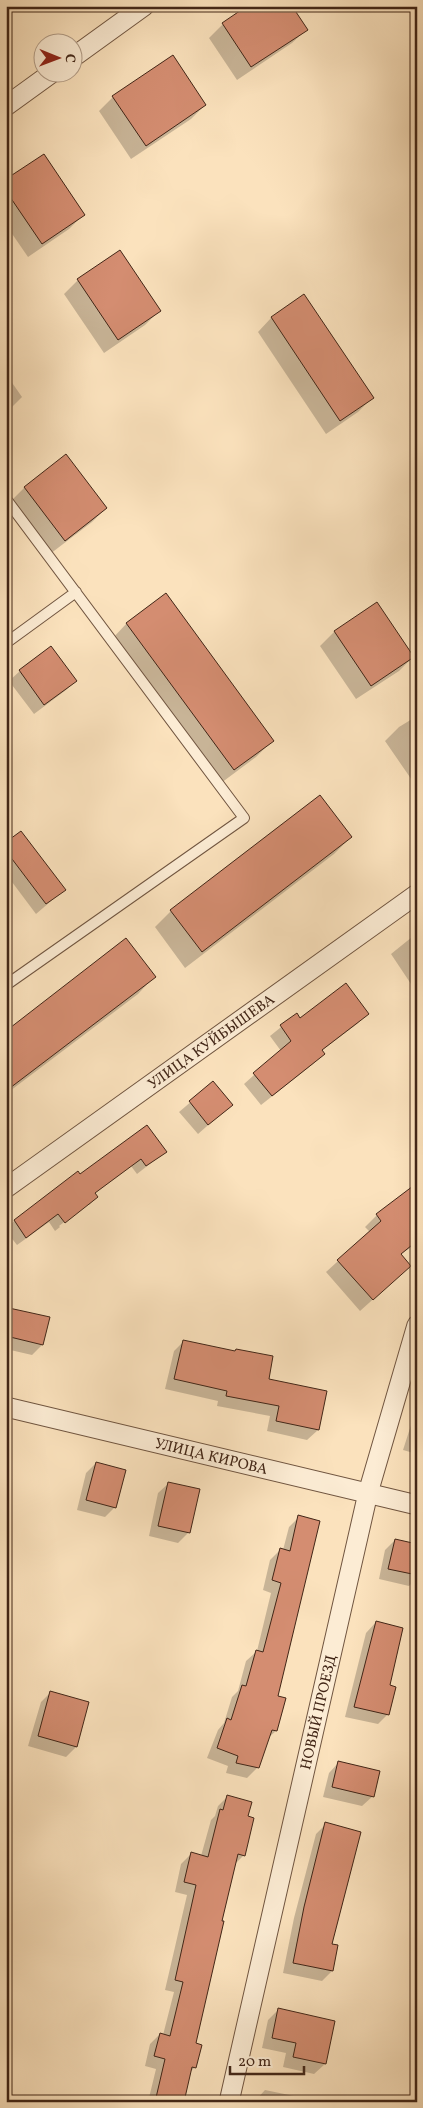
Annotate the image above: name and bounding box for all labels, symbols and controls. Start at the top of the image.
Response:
north arrow [32,32,82,82]
text: С [60,54,79,63]
street label: УЛИЦА КУЙБЫШЕВА [144,990,280,1095]
street label: УЛИЦА КИРОВА [152,1434,270,1481]
street label: НОВЫЙ ПРОЕЗД [296,1653,343,1772]
scale bar [230,2043,304,2075]
text: 20 m [238,2052,271,2073]

